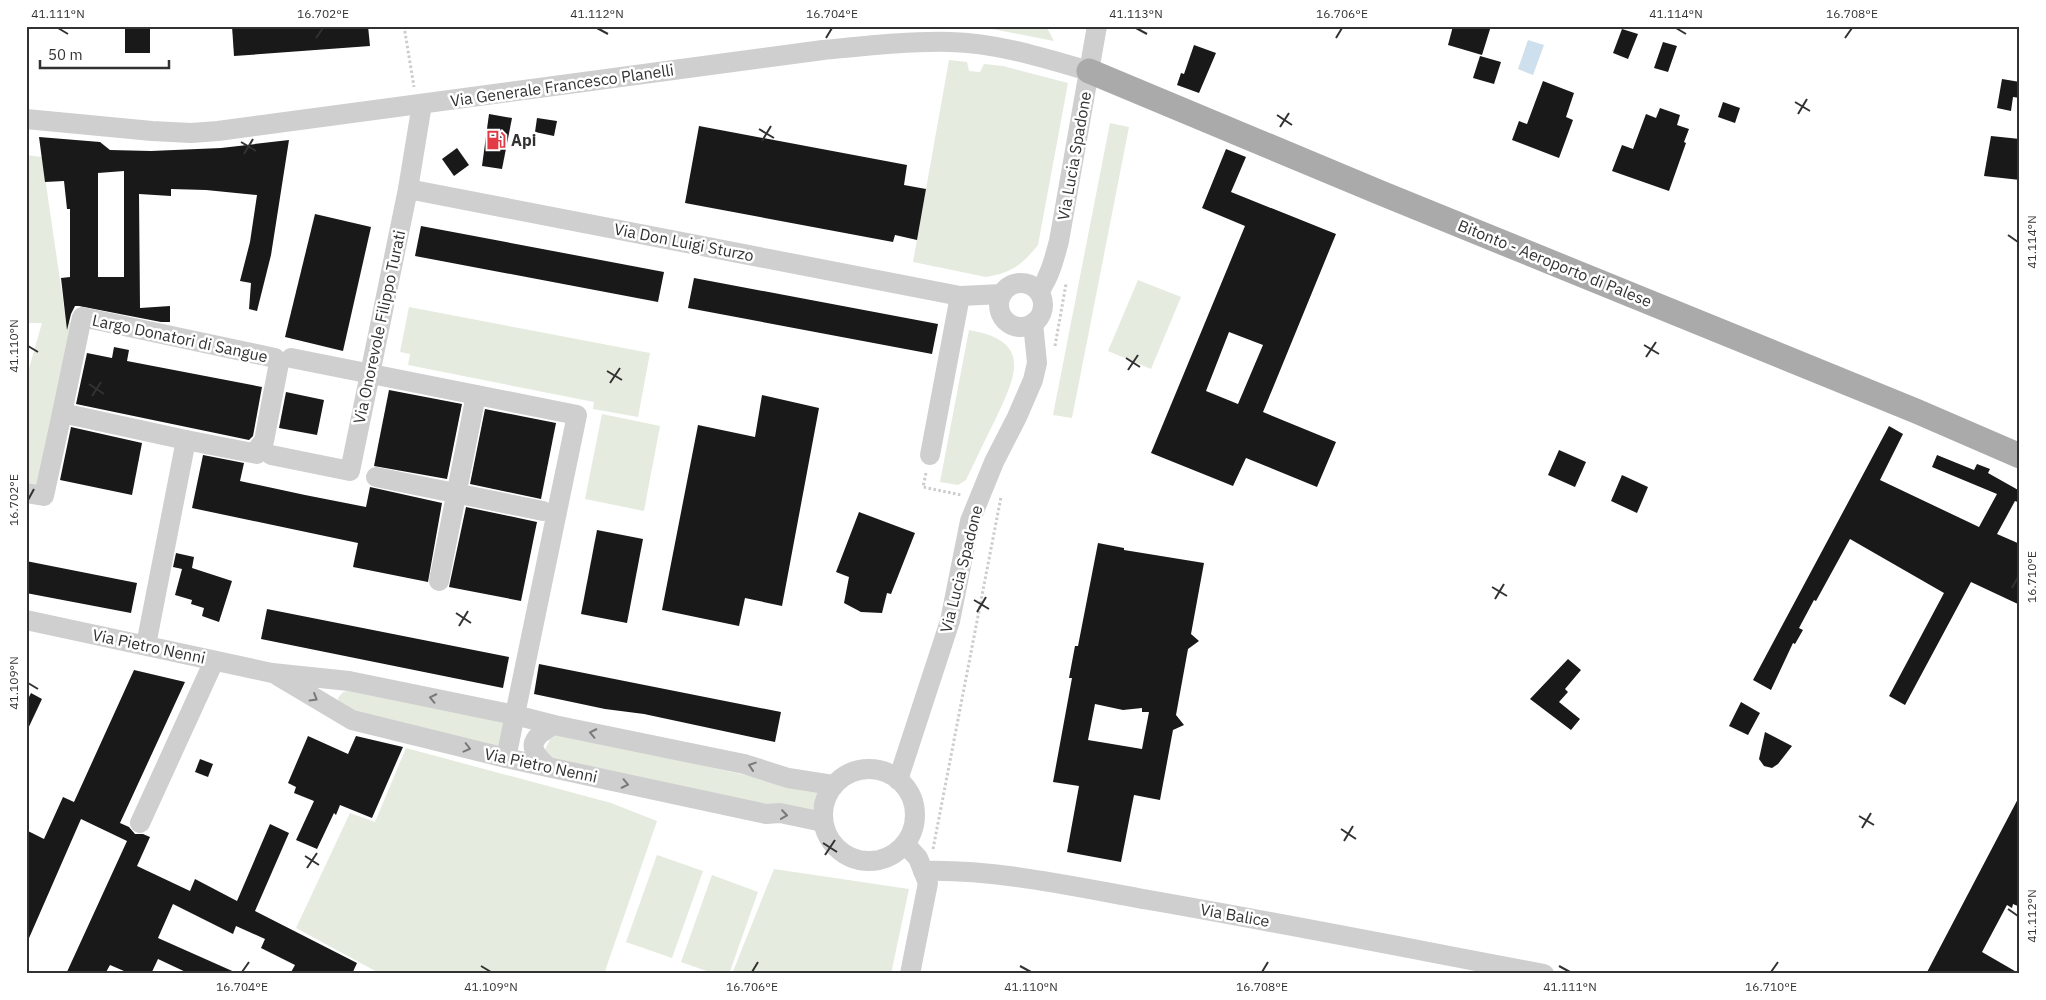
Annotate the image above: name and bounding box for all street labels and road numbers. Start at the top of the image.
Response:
street label: Via Generale Francesco Planelli [449,59,675,111]
street label: Via Lucia Spadone [1053,90,1095,222]
street label: Bitonto - Aeroporto di Palese [1455,215,1655,311]
street label: Via Don Luigi Sturzo [612,219,756,265]
street label: Via Onorevole Filippo Turati [349,228,409,426]
street label: Largo Donatori di Sangue [90,310,270,366]
street label: Via Lucia Spadone [935,503,987,635]
street label: Via Pietro Nenni [91,624,207,668]
street label: Via Pietro Nenni [483,743,599,787]
street label: Via Balice [1199,899,1271,931]

